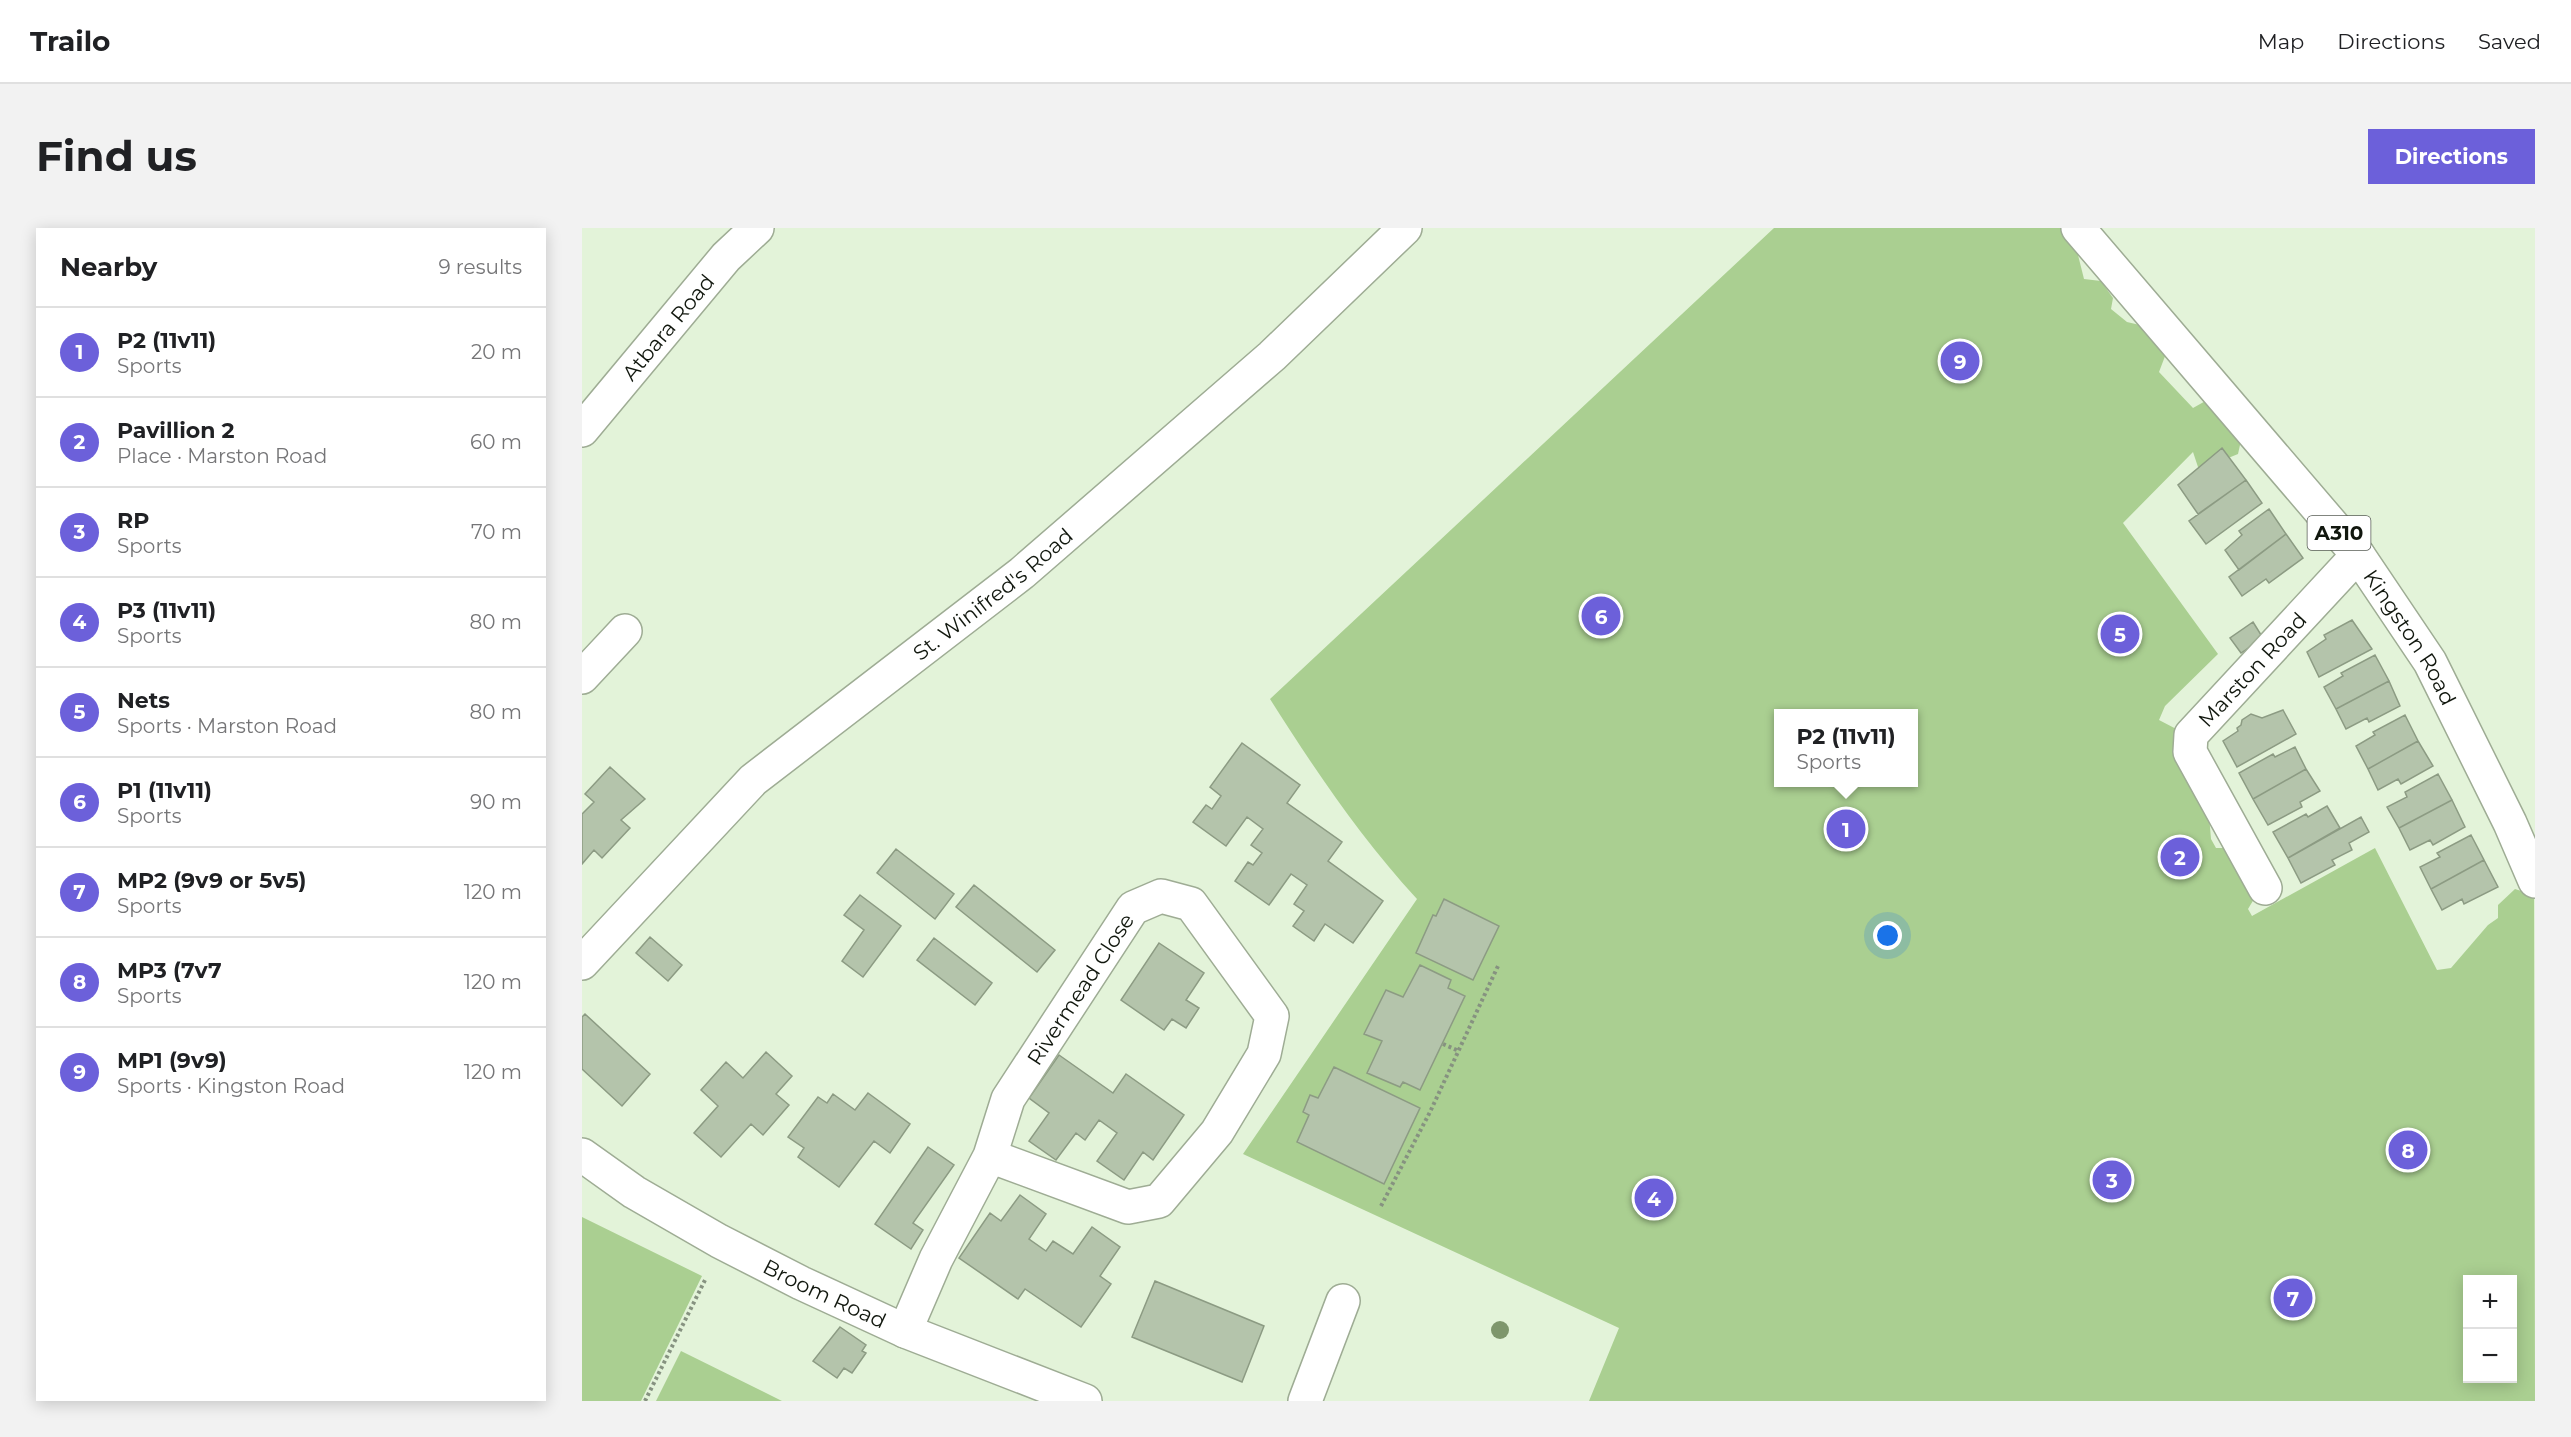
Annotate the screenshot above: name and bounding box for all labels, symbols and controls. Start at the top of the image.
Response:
text: Trailo [30,24,110,58]
text: Map [2258,29,2304,54]
text: Directions [2337,29,2445,54]
text: Saved [2478,29,2541,54]
button: Directions [2368,129,2535,184]
text: Find us [36,130,197,182]
text: Nearby [60,251,157,283]
text: 9 results [438,255,522,279]
street label: Atbara Road [616,269,719,385]
text: P2 (11v11) [117,327,216,354]
pin: 9 [1940,338,1980,384]
text: 1 [76,340,83,364]
text: 20 m [471,340,522,364]
text: Sports [117,354,182,378]
text: Pavillion 2 [117,417,235,444]
text: 2 [74,430,85,454]
text: 60 m [470,430,522,454]
text: Place · Marston Road [117,444,327,468]
text: RP [117,507,149,534]
road number: A310 [2308,516,2370,550]
text: 3 [74,520,85,544]
text: 70 m [471,520,522,544]
street label: St. Winifred's Road [908,522,1078,665]
text: Sports [117,534,182,558]
street label: Kingston Road [2359,564,2462,709]
pin: 6 [1582,594,1620,638]
text: P3 (11v11) [117,597,216,624]
street label: Marston Road [2193,607,2311,732]
text: 4 [73,610,86,634]
text: 80 m [470,610,522,634]
pin: 5 [2100,612,2140,656]
text: Sports [117,624,182,648]
text: Nets [117,687,170,714]
text: 5 [74,700,85,724]
text: 80 m [470,700,522,724]
popup [1774,709,1918,787]
text: Sports · Marston Road [117,714,337,738]
text: P2 (11v11) [1796,723,1896,750]
text: Sports [1796,750,1861,774]
text: P1 (11v11) [117,777,212,804]
text: 6 [73,790,86,814]
text: 90 m [470,790,522,814]
text: Sports [117,804,182,828]
pin: 1 [1826,806,1866,852]
pin: 2 [2160,834,2200,880]
text: MP2 (9v9 or 5v5) [117,867,306,894]
text: 7 [73,880,86,904]
text: 120 m [464,880,522,904]
text: Sports [117,894,182,918]
street label: Rivermead Close [1021,908,1139,1070]
your location [1873,921,1902,950]
text: MP3 (7v7 [117,957,222,984]
text: 8 [73,970,86,994]
text: 120 m [464,970,522,994]
text: Sports [117,984,182,1008]
text: MP1 (9v9) [117,1047,227,1074]
text: 9 [73,1060,86,1084]
text: 120 m [464,1060,522,1084]
text: Sports · Kingston Road [117,1074,345,1098]
pin: 8 [2388,1128,2428,1172]
pin: 3 [2092,1158,2132,1202]
pin: 4 [1634,1176,1674,1220]
street label: Broom Road [759,1253,890,1333]
map controls [2463,1275,2517,1383]
button: + [2463,1275,2517,1329]
pin: 7 [2274,1276,2312,1320]
button: − [2463,1329,2517,1383]

